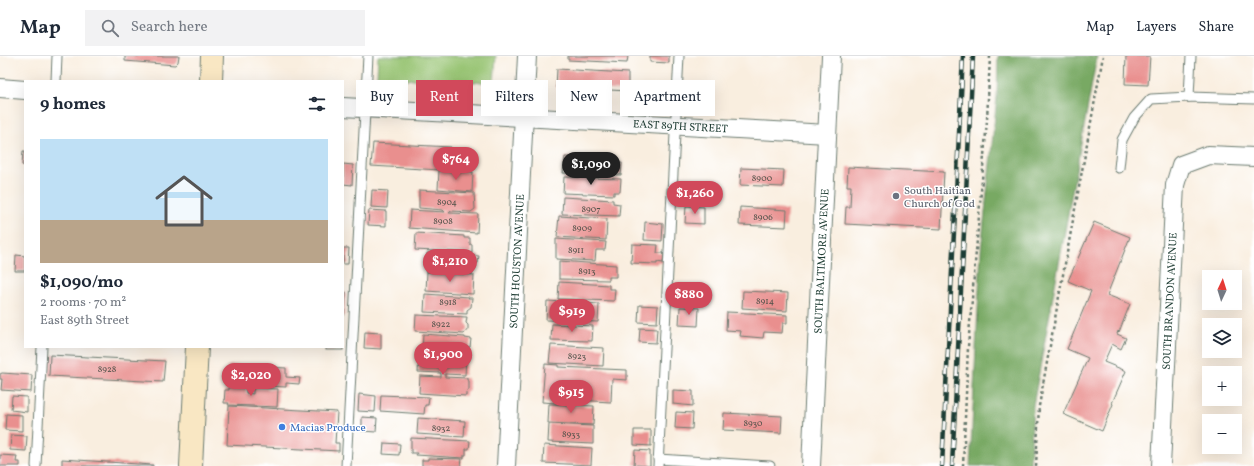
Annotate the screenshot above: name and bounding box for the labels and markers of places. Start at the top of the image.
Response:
pin: $764 [432,147,480,181]
pin: $1,090 [558,152,624,186]
pin: $1,260 [662,181,728,215]
place label: South Haitian Church of God [904,184,975,212]
marker: South Haitian Church of God [891,191,901,201]
pin: $1,210 [417,249,483,283]
pin: $880 [665,282,713,316]
pin: $919 [548,299,596,333]
pin: $1,900 [410,342,476,376]
pin: $2,020 [218,363,284,397]
pin: $915 [547,380,595,414]
place label: Macias Produce [290,421,366,436]
marker: Macias Produce [277,422,287,432]

